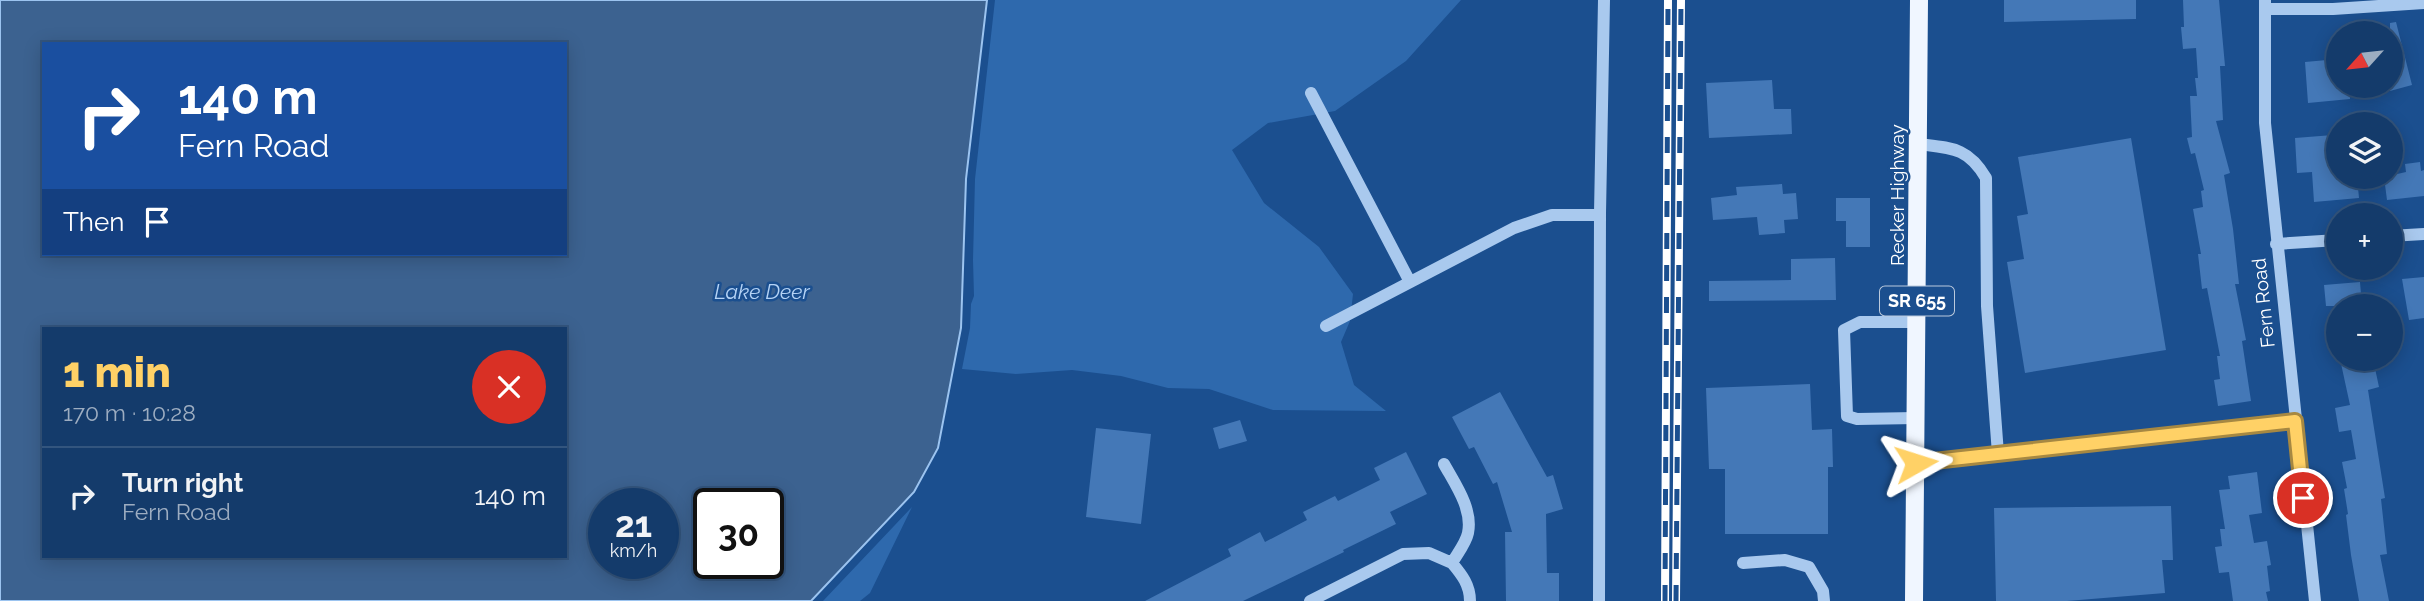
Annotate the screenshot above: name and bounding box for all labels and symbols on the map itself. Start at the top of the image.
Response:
north arrow [2326,21,2403,98]
street label: Recker Highway [1886,124,1908,266]
street label: Fern Road [2247,257,2279,349]
water label: Lake Deer [714,279,811,304]
road number: SR 655 [1880,286,1954,316]
position arrow [1879,426,1953,500]
pin [2273,468,2333,528]
speed limit sign: 30 [693,488,784,579]

